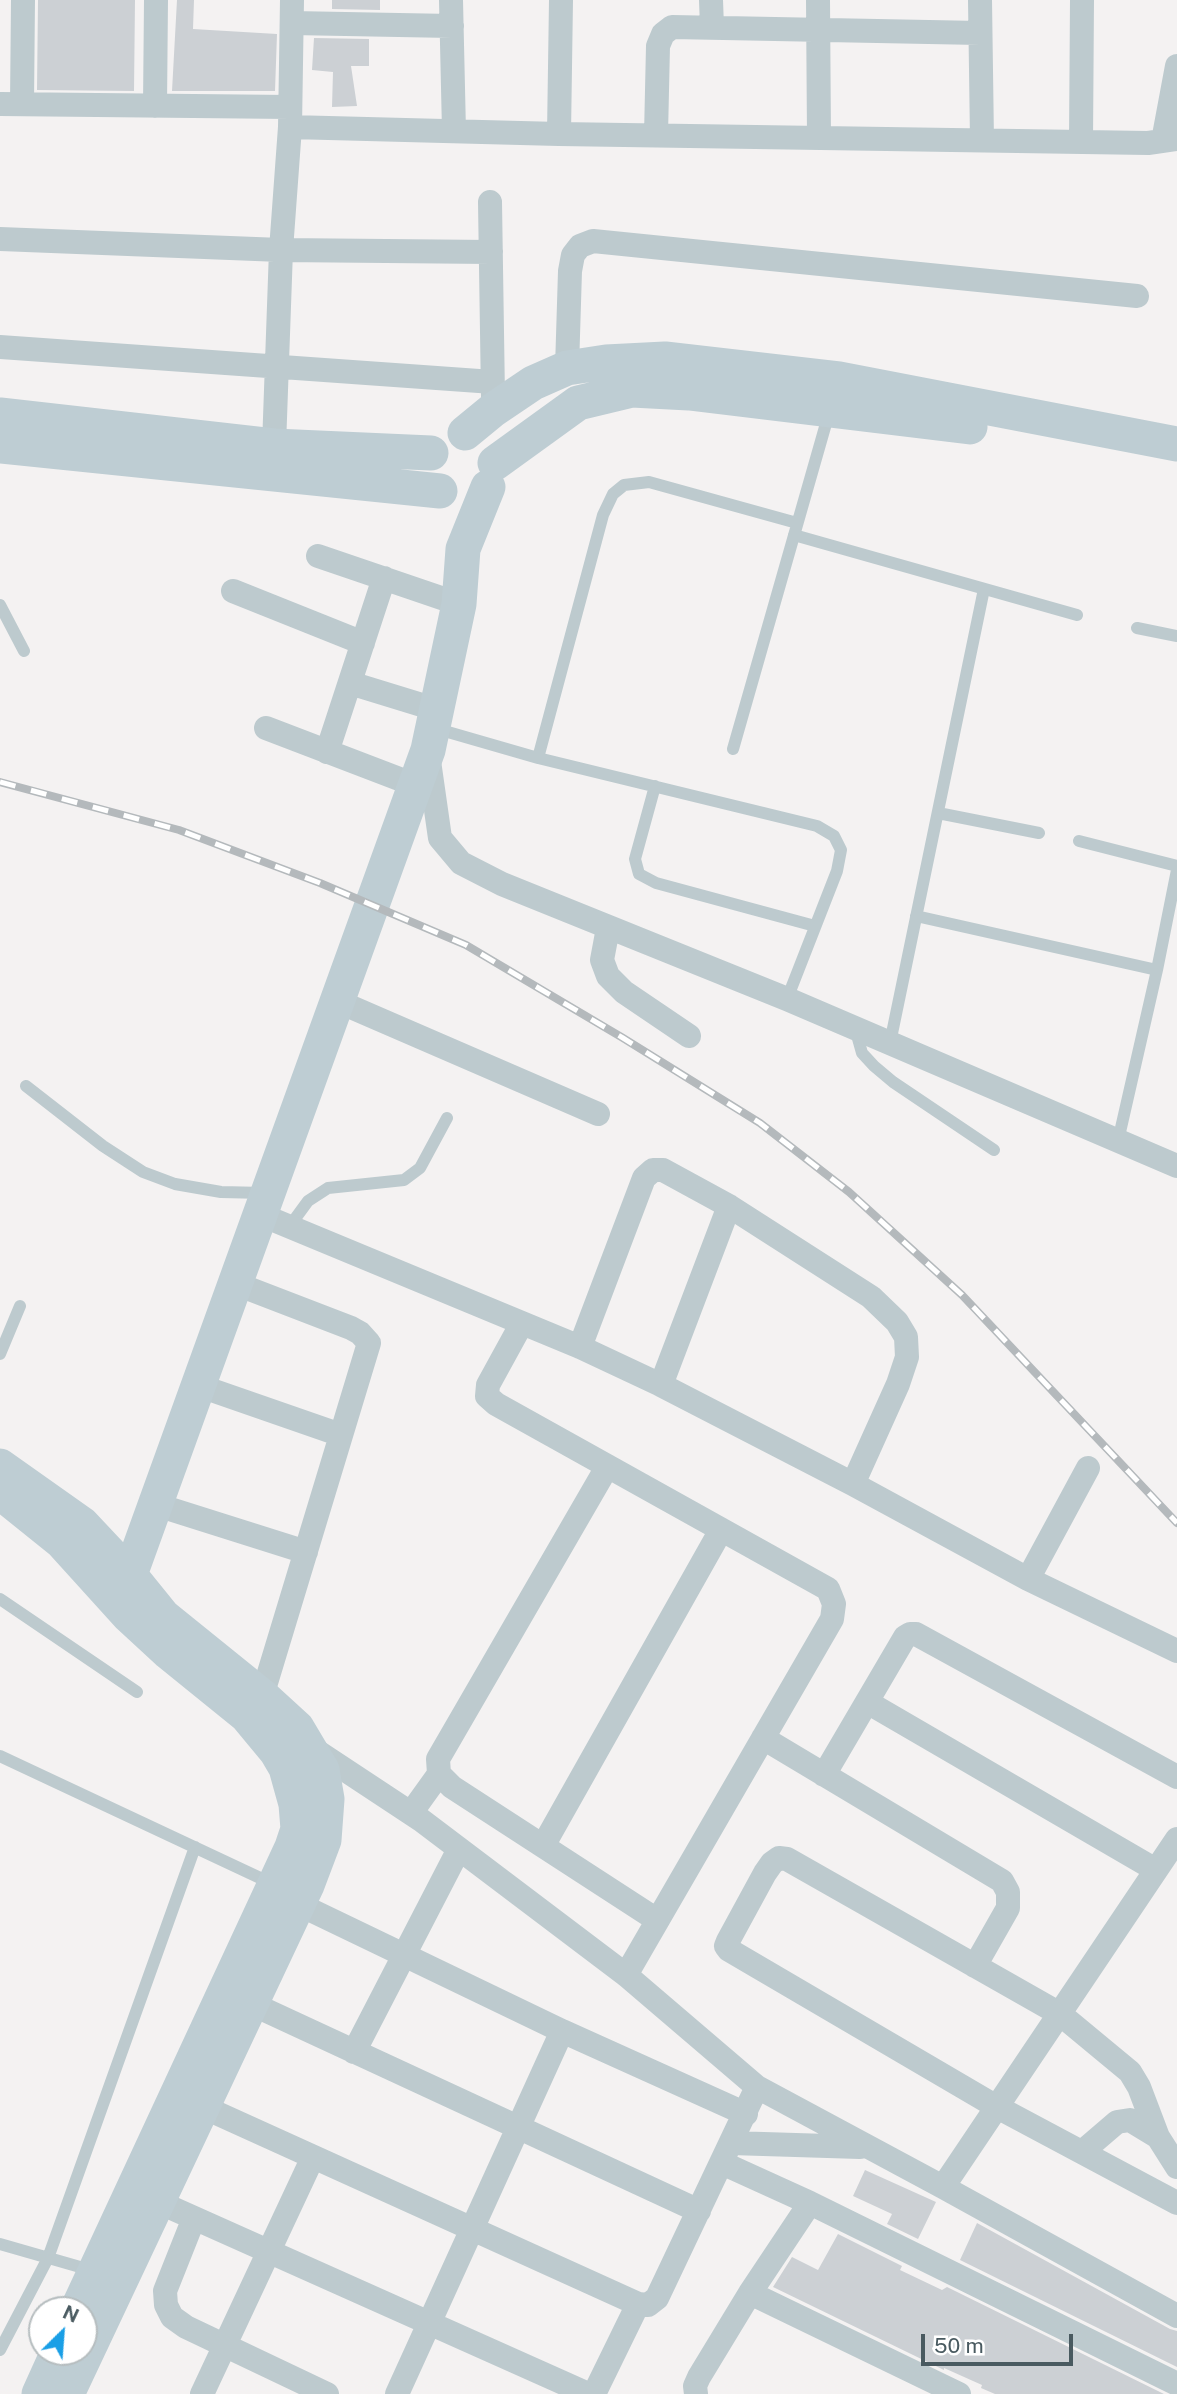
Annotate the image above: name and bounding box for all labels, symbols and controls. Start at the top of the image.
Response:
north arrow [28,2296,98,2366]
text: N [60,2301,82,2327]
scale bar [925,2320,1077,2364]
text: 50 m [934,2333,984,2358]

